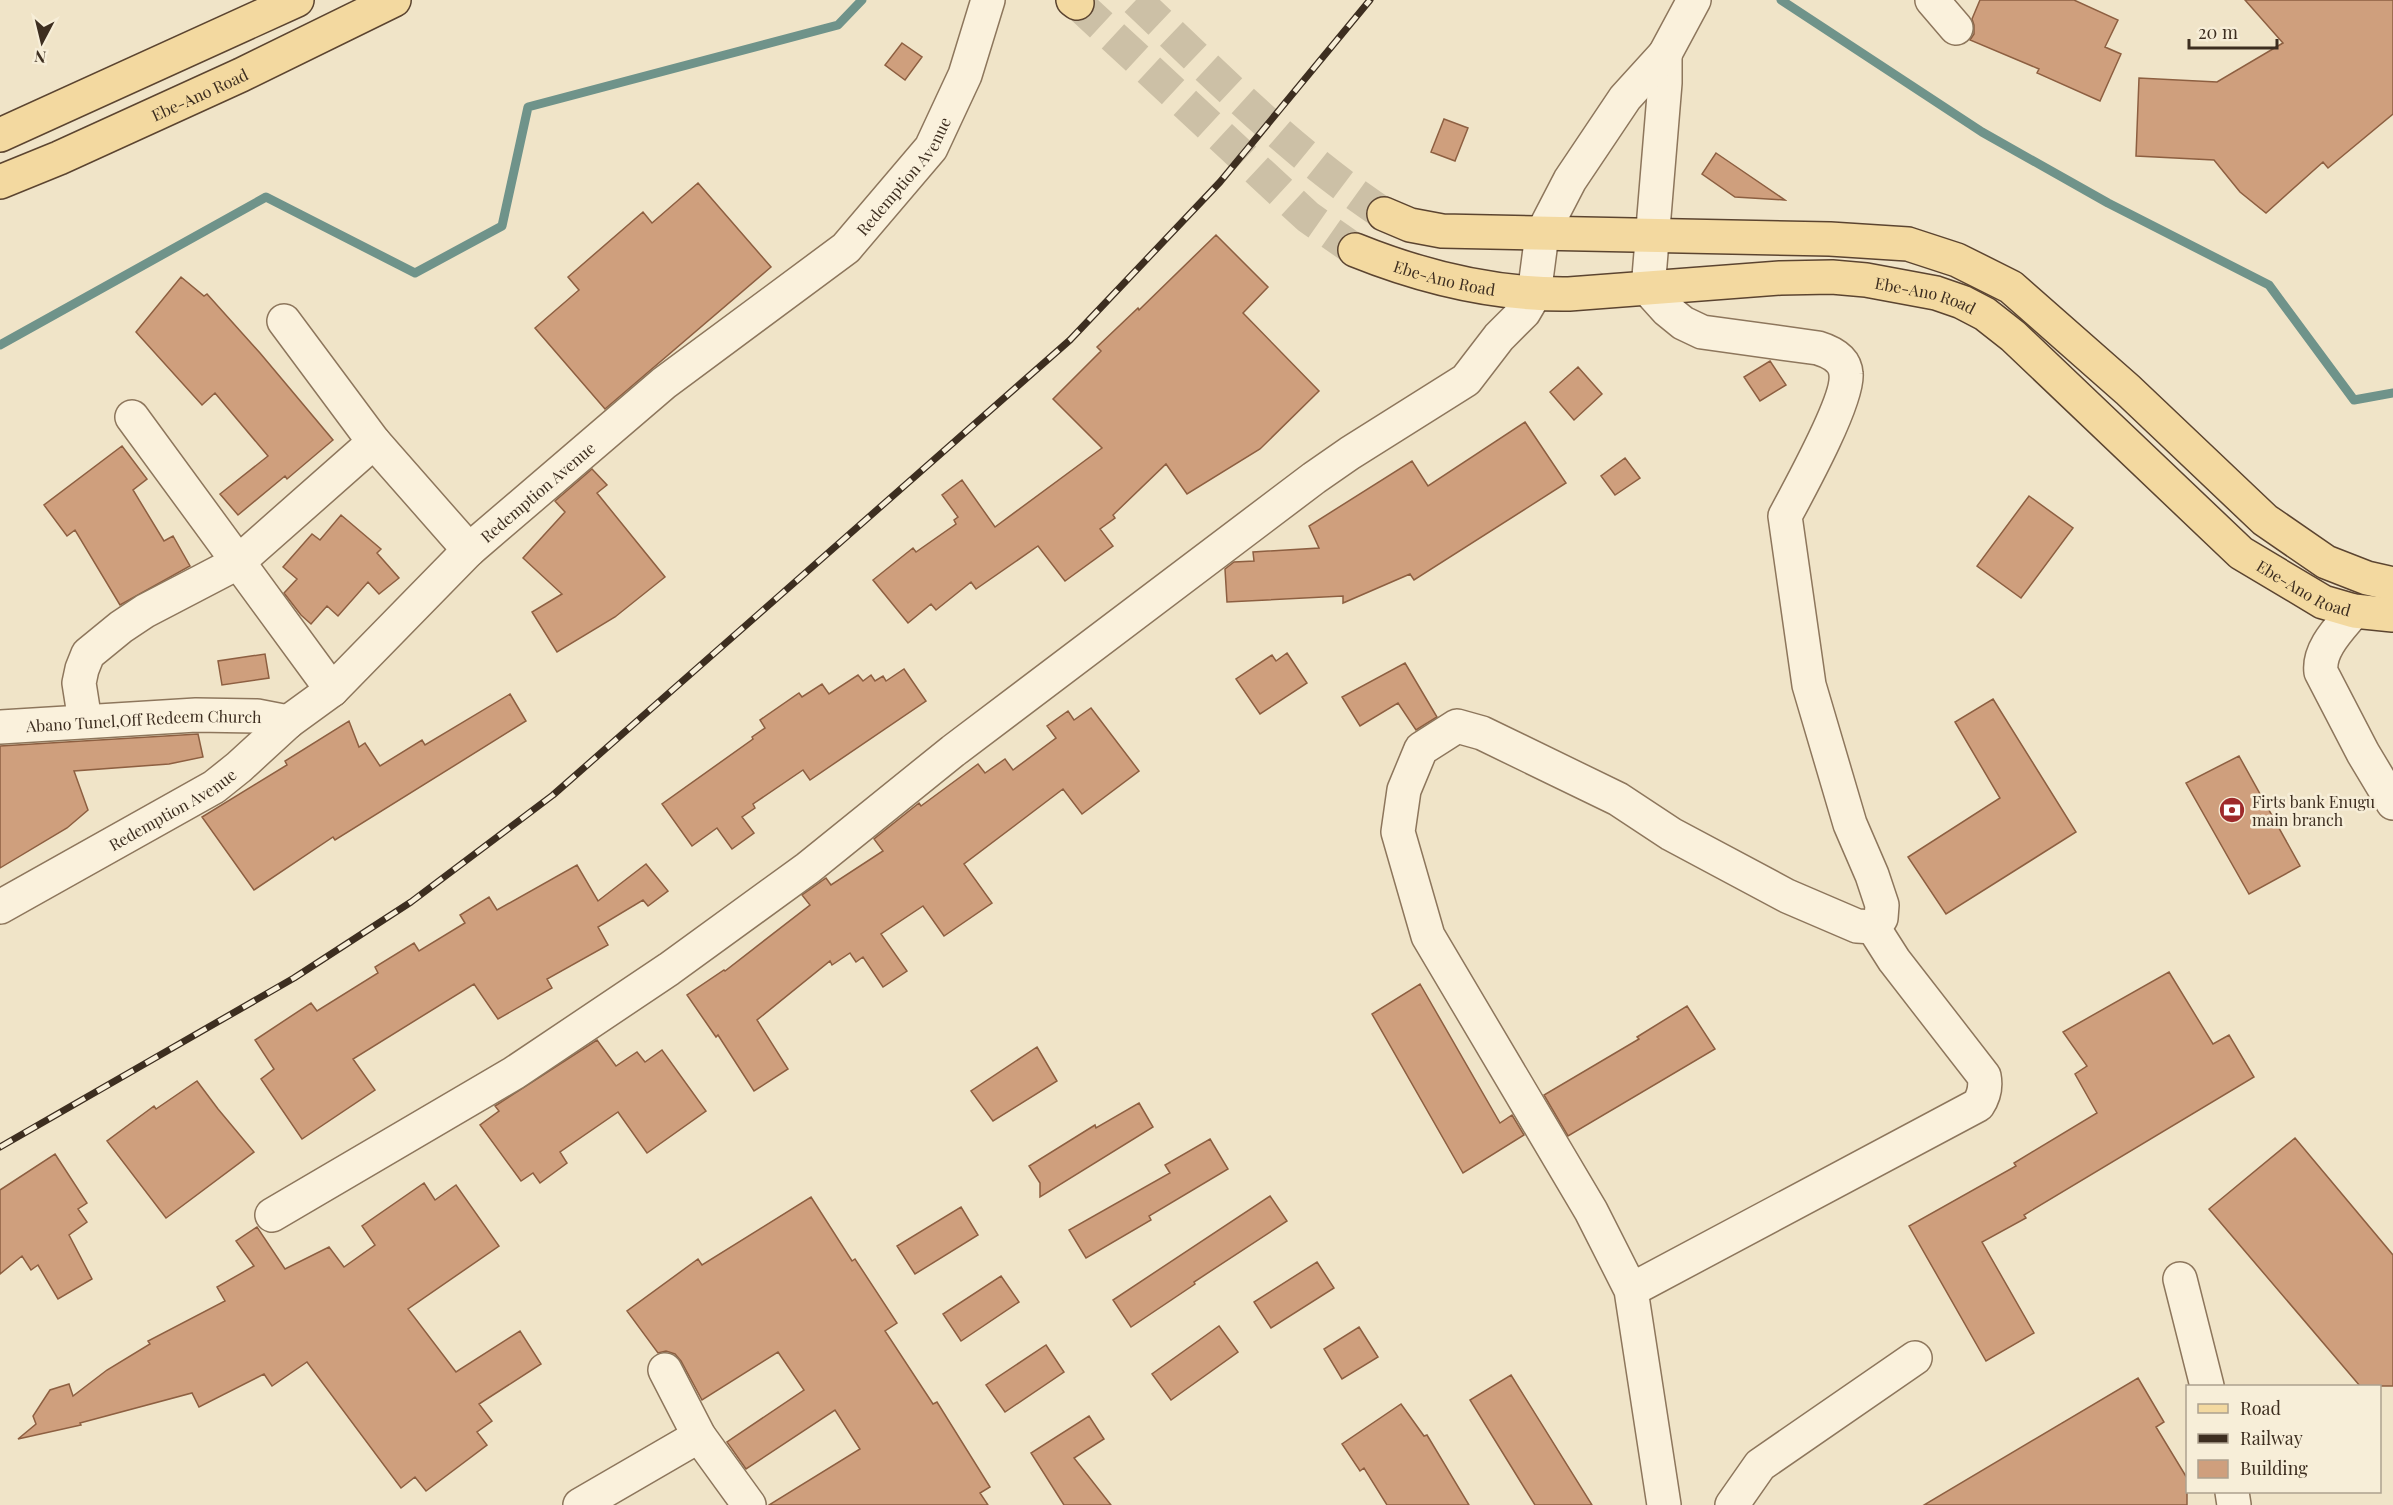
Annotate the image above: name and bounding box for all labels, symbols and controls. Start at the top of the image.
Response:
north arrow [12,12,72,72]
scale bar [2189,12,2278,50]
text: 20 m [2198,20,2238,44]
text: N [33,46,47,69]
street label: Ebe-Ano Road [148,63,251,125]
street label: Redemption Avenue [851,113,955,239]
street label: Ebe-Ano Road [1391,255,1497,299]
street label: Ebe-Ano Road [1873,271,1980,318]
street label: Redemption Avenue [476,437,599,547]
street label: Ebe-Ano Road [2253,555,2353,620]
street label: Abano Tunel,Off Redeem Church [24,704,262,736]
street label: Redemption Avenue [105,763,240,855]
place label: Firts bank Enugu main branch [2252,791,2375,830]
bank icon: Firts bank Enugu main branch [2217,795,2247,825]
legend [2186,1385,2381,1493]
text: Road [2240,1396,2281,1420]
text: Railway [2240,1426,2303,1450]
text: Building [2240,1456,2308,1480]

